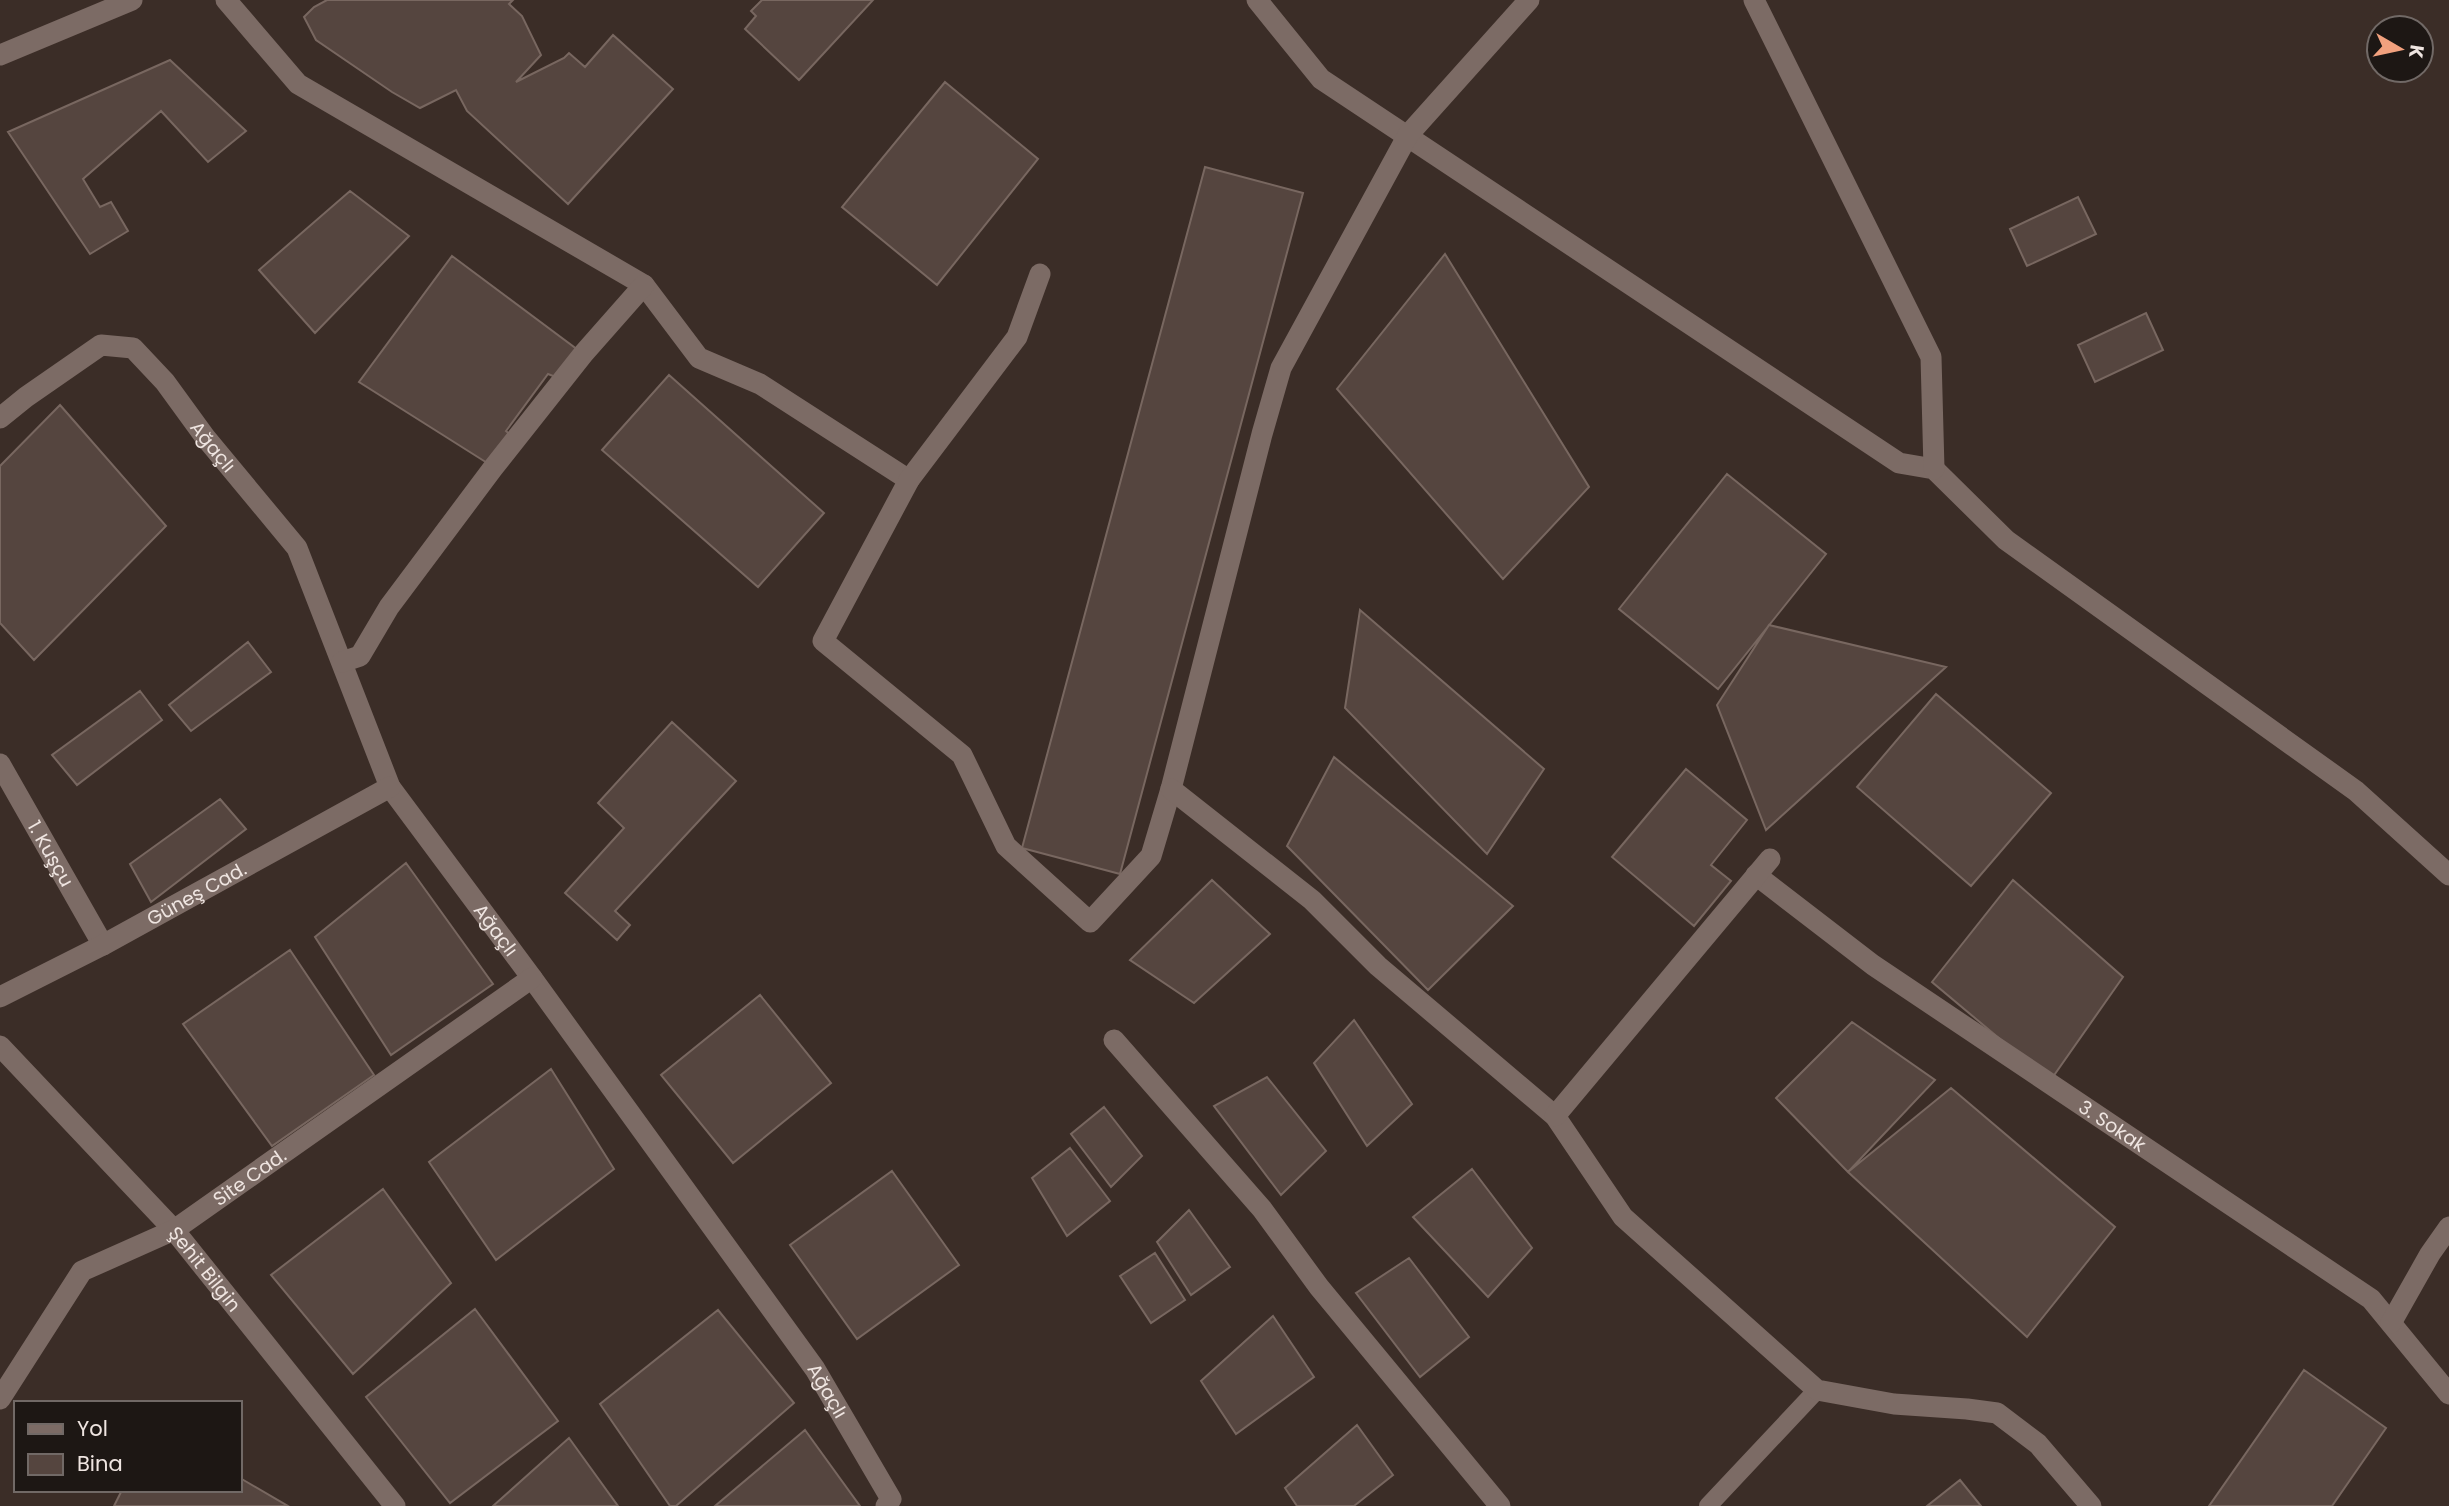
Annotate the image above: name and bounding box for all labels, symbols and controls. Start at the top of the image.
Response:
north arrow [2365,14,2435,84]
text: K [2402,43,2431,60]
street label: Ağaçlı [184,415,242,478]
street label: 1. Kuşçu [21,815,81,892]
street label: Güneş Cad. [142,855,251,932]
street label: Ağaçlı [468,898,525,962]
street label: 3. Sokak [2073,1093,2152,1158]
street label: Site Cad. [207,1142,292,1212]
street label: Şehit Bilgin [163,1220,248,1317]
street label: Ağaçlı [801,1358,854,1423]
legend [14,1401,242,1492]
text: Yol [77,1414,108,1443]
text: Bina [77,1449,123,1478]

